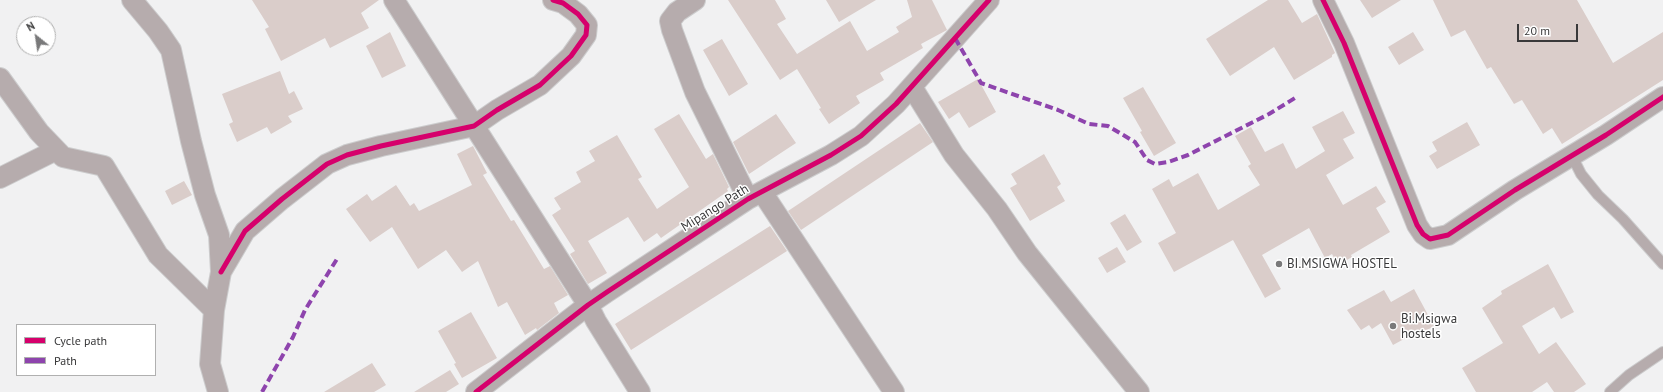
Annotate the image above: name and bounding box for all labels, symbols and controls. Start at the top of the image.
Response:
north arrow [16,16,56,56]
scale bar [1519,16,1580,42]
text: N [24,19,37,34]
text: 20 m [1524,23,1550,38]
street label: Mipango Path [678,181,752,235]
place label: BI.MSIGWA HOSTEL [1287,256,1397,272]
marker: BI.MSIGWA HOSTEL [1274,259,1284,269]
place label: Bi.Msigwa hostels [1401,311,1457,342]
marker: Bi.Msigwa hostels [1388,321,1398,331]
legend [16,324,156,376]
text: Cycle path [54,333,107,348]
text: Path [54,353,77,368]

